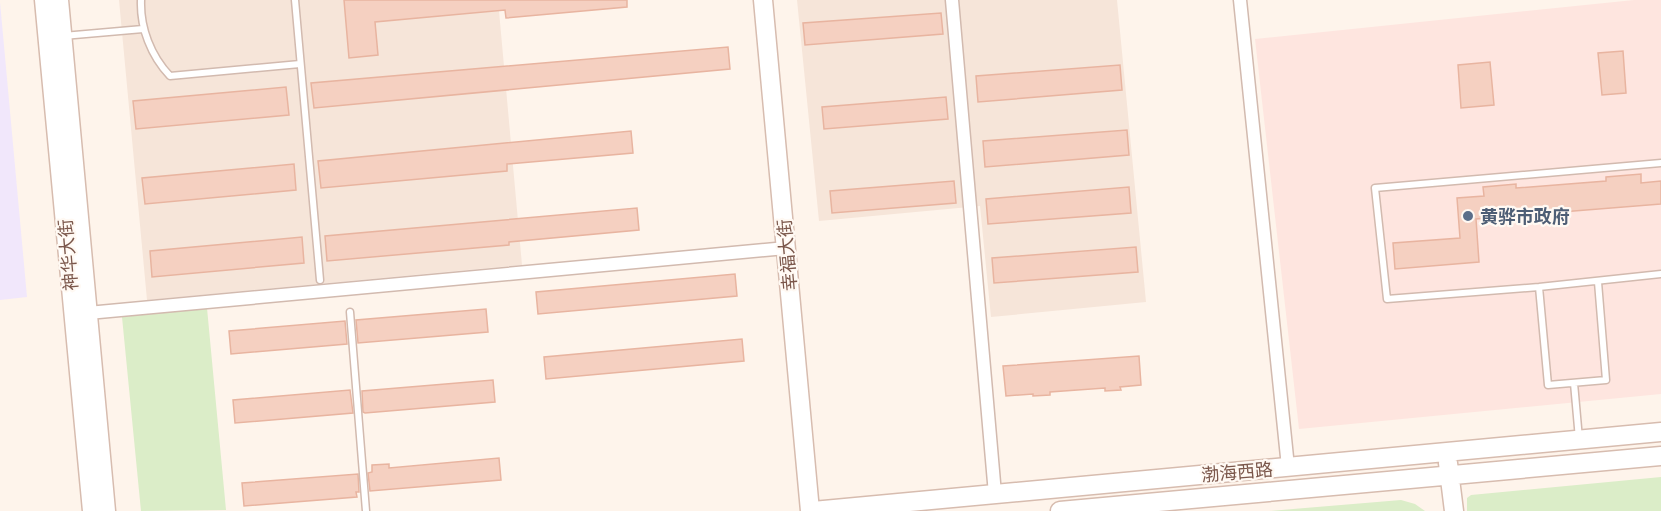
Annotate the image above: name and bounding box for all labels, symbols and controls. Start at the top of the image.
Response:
place label: 黄骅市政府 [1480,206,1570,227]
marker: 黄骅市政府 [1461,209,1475,223]
street label: 神华大街 [54,218,82,292]
street label: 幸福大街 [773,218,801,292]
street label: 渤海西路 [1200,458,1274,486]

